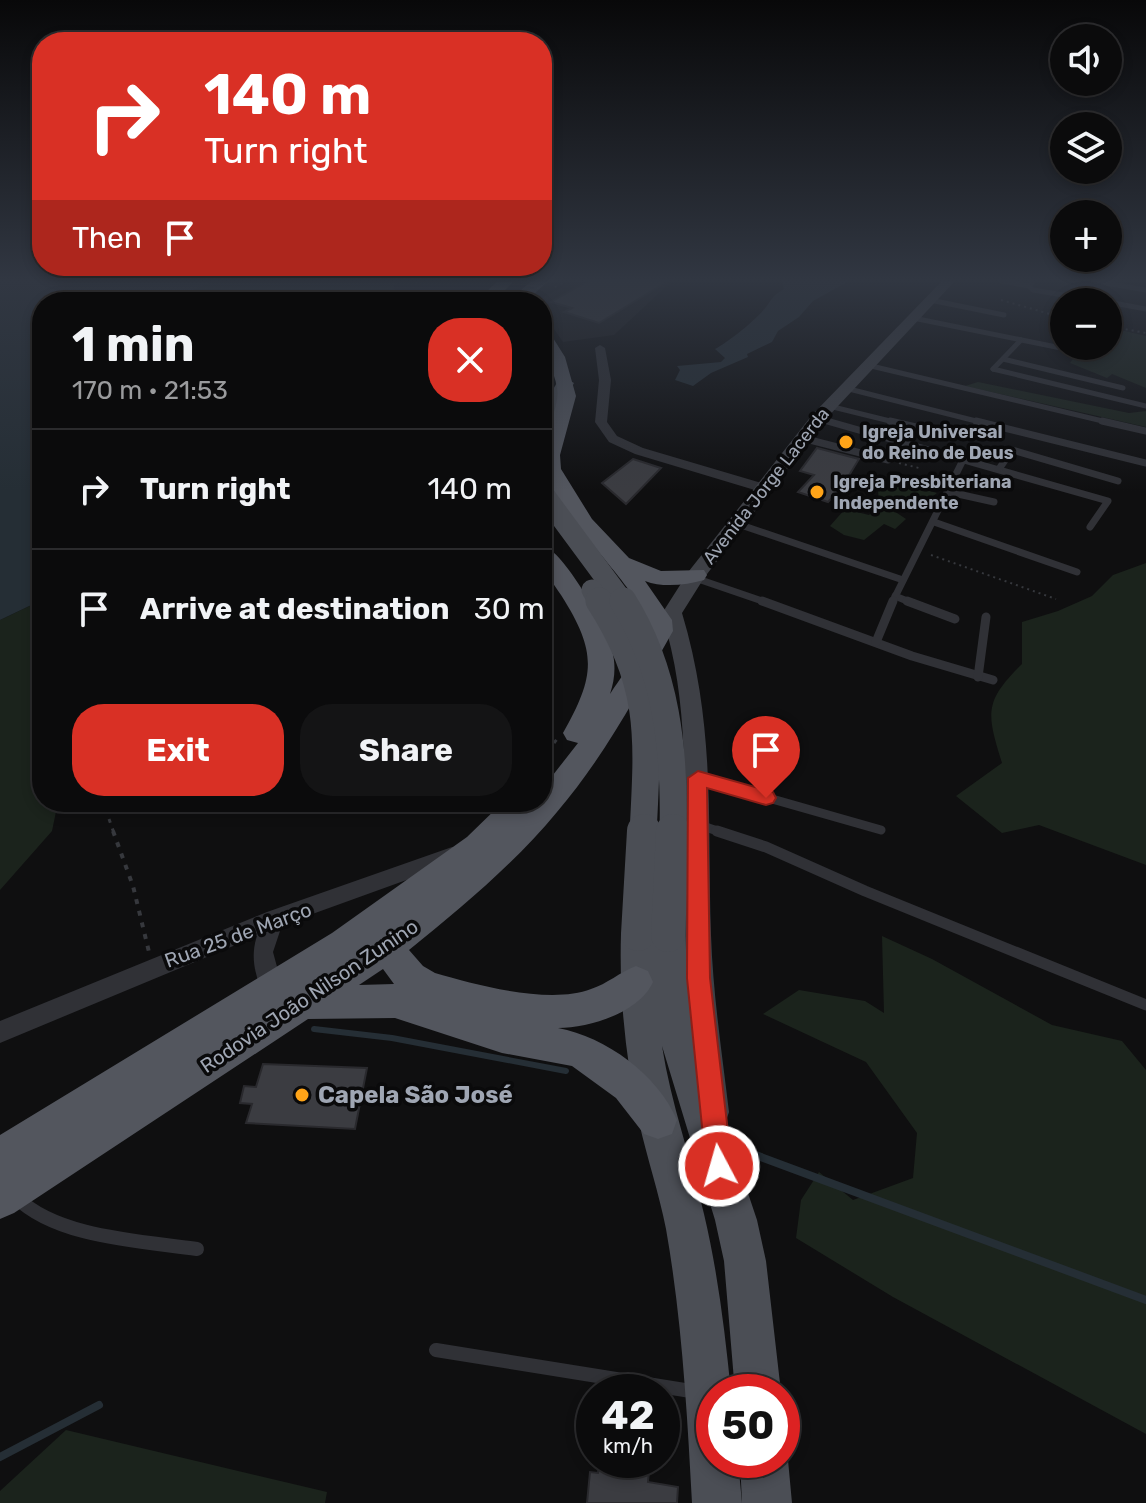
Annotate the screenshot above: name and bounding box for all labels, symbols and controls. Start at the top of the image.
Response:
map controls [1050,24,1122,360]
button: sound [1050,24,1122,96]
text: 140 m [204,62,371,128]
icon: right [72,64,176,168]
button: layers [1050,112,1122,184]
text: Turn right [204,129,368,172]
button: + [1050,200,1122,272]
icon: arrive [158,216,202,260]
text: Then [72,220,142,256]
button: − [1050,288,1122,360]
text: 1 min [72,316,195,373]
button: close [428,318,512,402]
text: 170 m · 21:53 [72,375,228,406]
street label: Avenida Jorge Lacerda [698,403,834,569]
place label: Igreja Universal do Reino de Deus [862,421,1014,464]
marker: Igreja Universal do Reino de Deus [837,433,855,451]
icon: right [72,467,116,511]
text: Turn right [140,471,291,507]
text: 140 m [427,471,512,507]
place label: Igreja Presbiteriana Independente [833,471,1012,514]
marker: Igreja Presbiteriana Independente [808,483,826,501]
icon: arrive [72,587,116,631]
text: Arrive at destination [140,591,450,627]
text: 30 m [474,591,545,627]
button: Exit [72,704,284,796]
button: Share [300,704,512,796]
pin [732,716,800,798]
icon: arrive [744,728,788,772]
street label: Rua 25 de Março [161,897,315,973]
street label: Rodovia João Nilson Zunino [196,914,422,1078]
place label: Capela São José [318,1081,513,1109]
marker: Capela São José [293,1086,311,1104]
position arrow [677,1124,761,1208]
speed limit sign: 50 [696,1374,800,1478]
text: 42 [601,1392,655,1439]
text: km/h [603,1434,653,1458]

